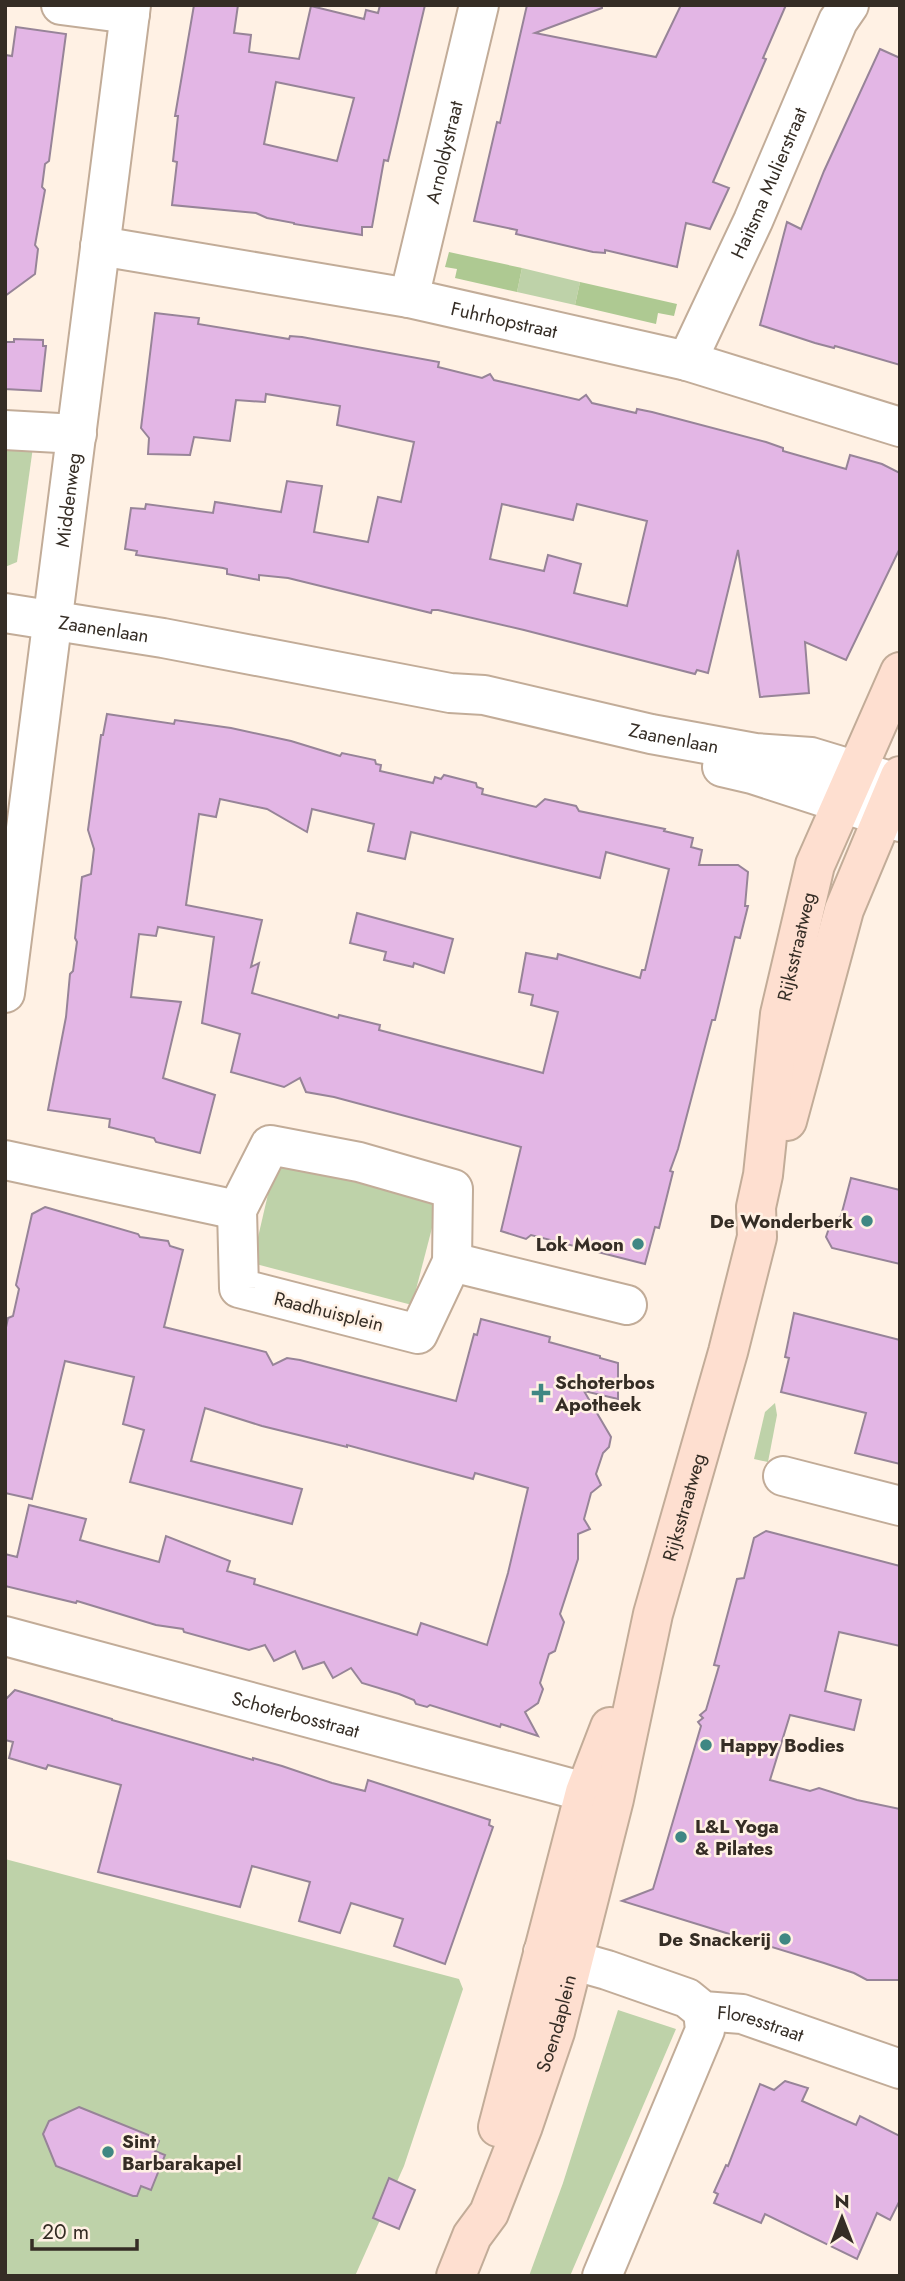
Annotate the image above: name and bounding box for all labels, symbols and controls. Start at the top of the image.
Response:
street label: Arnoldystraat [419,98,470,206]
street label: Haitsma Mulierstraat [724,103,814,263]
street label: Fuhrhopstraat [448,295,560,345]
street label: Middenweg [49,451,88,549]
street label: Zaanenlaan [57,609,151,650]
street label: Zaanenlaan [626,716,721,760]
street label: Rijksstraatweg [770,889,822,1004]
place label: De Wonderberk [710,1208,853,1235]
marker: De Wonderberk [859,1213,875,1229]
place label: Lok Moon [536,1231,624,1258]
marker: Lok Moon [630,1236,646,1252]
street label: Raadhuisplein [271,1285,387,1338]
place label: Schoterbos Apotheek [554,1369,655,1418]
marker: Schoterbos Apotheek [533,1385,549,1401]
street label: Rijksstraatweg [656,1450,712,1564]
street label: Schoterbosstraat [229,1685,363,1745]
place label: Happy Bodies [720,1732,845,1759]
marker: Happy Bodies [698,1737,714,1753]
place label: L&L Yoga & Pilates [695,1813,779,1862]
marker: L&L Yoga & Pilates [673,1829,689,1845]
place label: De Snackerij [658,1926,771,1953]
marker: De Snackerij [777,1931,793,1947]
street label: Soendaplein [529,1972,583,2076]
street label: Floresstraat [716,1999,808,2049]
place label: Sint Barbarakapel [122,2128,242,2177]
marker: Sint Barbarakapel [100,2144,116,2160]
north arrow [807,2183,877,2253]
text: N [834,2188,850,2215]
scale bar [32,2208,136,2252]
text: 20 m [42,2217,89,2247]

